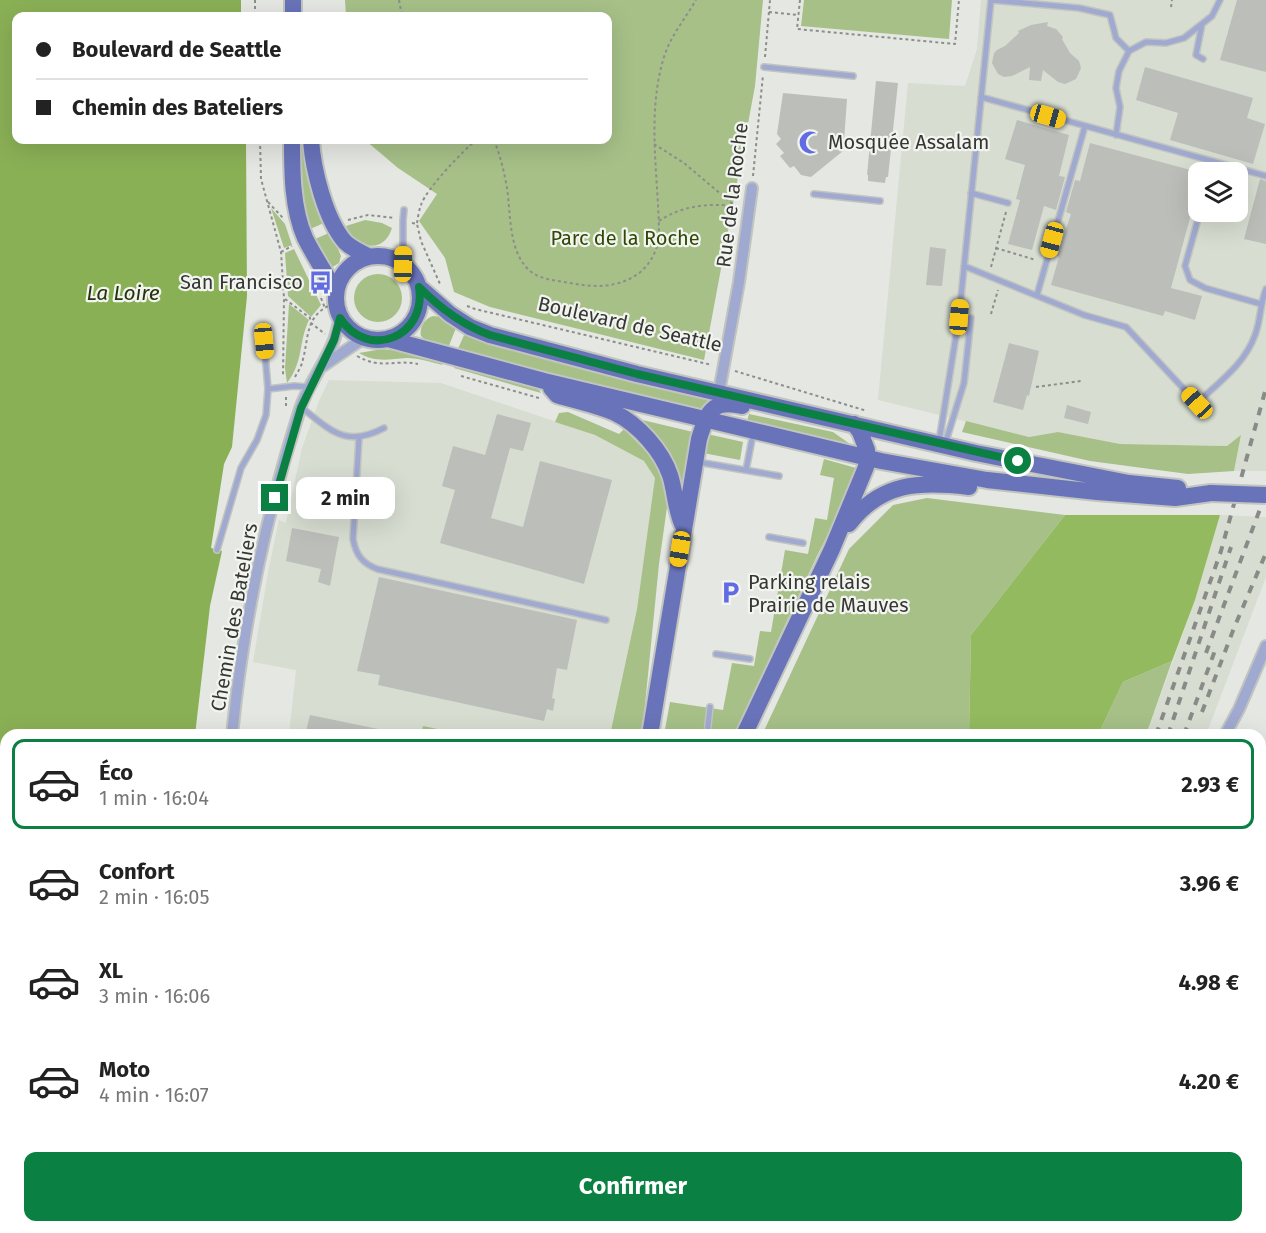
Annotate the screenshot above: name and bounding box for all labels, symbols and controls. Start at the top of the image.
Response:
text: Boulevard de Seattle [72,36,281,63]
text: Chemin des Bateliers [72,94,283,121]
car [1028,102,1068,130]
street label: Rue de la Roche [711,121,753,269]
mosque icon: Mosquée Assalam [797,129,823,155]
place label: Mosquée Assalam [828,130,989,154]
map controls [1188,162,1248,222]
button: layers [1188,162,1248,222]
car [1039,220,1065,260]
park label: Parc de la Roche [550,226,700,250]
car [394,246,412,282]
bus stop icon: San Francisco [308,269,334,295]
place label: San Francisco [180,270,303,294]
water label: La Loire [86,280,160,306]
street label: Boulevard de Seattle [536,291,724,357]
car [948,298,970,336]
car [253,322,275,360]
car [1178,384,1216,422]
route start [1004,447,1031,474]
callout: 2 min [296,477,395,519]
route end [261,484,288,511]
text: 2 min [321,486,370,510]
street label: Chemin des Bateliers [206,521,262,713]
car [668,530,692,568]
place label: Parking relais Prairie de Mauves [748,570,909,617]
parking icon: Parking relais Prairie de Mauves [717,580,743,606]
icon: car [27,757,81,811]
text: Éco [99,759,133,786]
text: 2.93 € [1181,771,1239,798]
text: 1 min · 16:04 [99,786,209,810]
icon: car [27,856,81,910]
text: Confort [99,858,175,885]
text: 3.96 € [1180,870,1239,897]
text: 2 min · 16:05 [99,885,209,909]
icon: car [27,955,81,1009]
text: XL [99,957,123,984]
text: 4.98 € [1178,969,1239,996]
text: 3 min · 16:06 [99,984,210,1008]
icon: car [27,1054,81,1108]
text: Moto [99,1056,150,1083]
text: 4.20 € [1179,1068,1239,1095]
text: 4 min · 16:07 [99,1083,209,1107]
button: Confirmer [24,1152,1242,1221]

